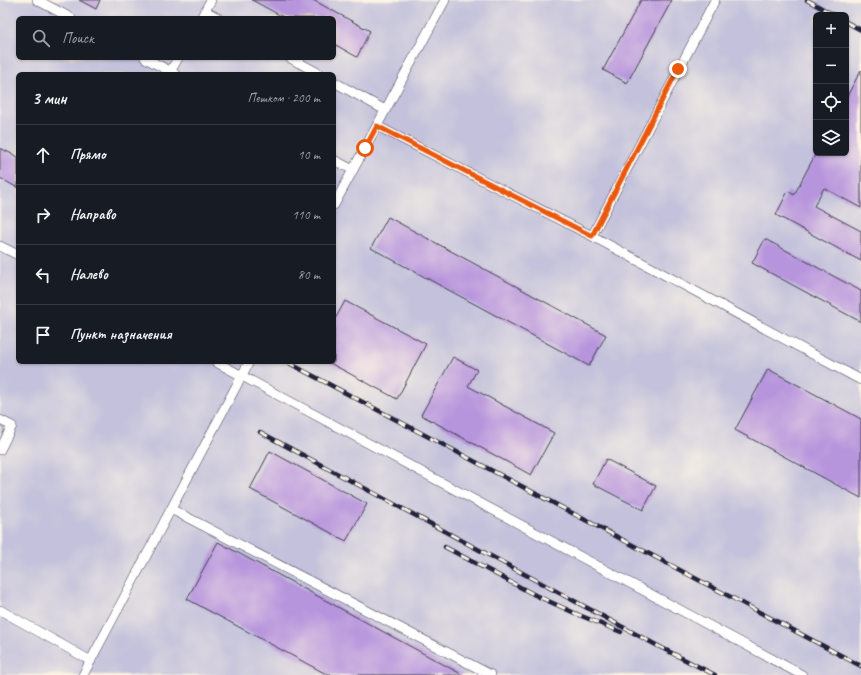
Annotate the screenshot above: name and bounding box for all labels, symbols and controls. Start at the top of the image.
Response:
map controls [813,12,849,156]
button: + [813,12,849,48]
search box [16,16,336,60]
icon: search [30,27,52,49]
text: Поиск [62,29,94,48]
button: − [813,48,849,84]
route end [669,60,687,78]
button: locate [813,84,849,120]
text: 3 мин [32,88,67,109]
text: Пешком · 200 m [247,90,320,106]
button: layers [813,120,849,156]
route start [356,139,374,157]
icon: ahead [32,144,54,166]
text: Прямо [70,145,106,164]
text: 10 m [298,147,320,163]
icon: right [32,204,54,226]
text: Направо [70,205,116,224]
text: 110 m [292,207,320,223]
icon: left [32,264,54,286]
text: Налево [70,265,108,284]
text: 80 m [298,267,320,283]
icon: arrive [32,324,54,346]
text: Пункт назначения [70,325,172,344]

